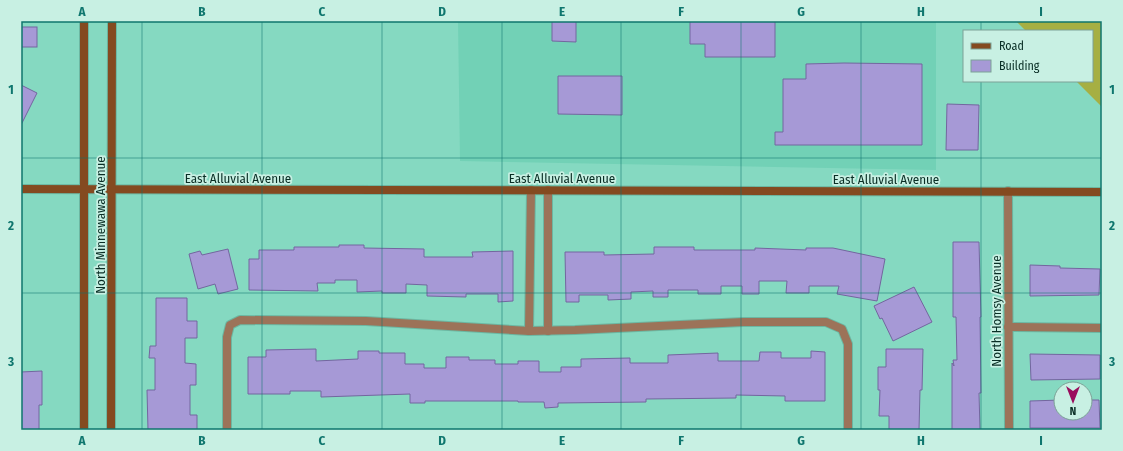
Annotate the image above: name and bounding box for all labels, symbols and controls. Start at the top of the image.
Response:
text: A [77,4,86,19]
text: B [198,4,206,19]
text: C [319,4,326,19]
text: D [438,4,446,19]
text: E [559,4,565,19]
text: F [678,4,684,19]
text: G [797,4,805,19]
text: H [917,4,925,19]
text: I [1039,4,1043,19]
legend [963,30,1093,82]
text: Road [999,39,1024,53]
text: Building [999,59,1040,73]
text: 1 [8,82,14,97]
text: 1 [1109,82,1115,97]
street label: North Minnewawa Avenue [93,156,108,294]
street label: East Alluvial Avenue [185,171,291,186]
street label: East Alluvial Avenue [509,171,615,186]
street label: East Alluvial Avenue [833,172,939,187]
text: 2 [7,218,14,233]
text: 2 [1108,218,1115,233]
street label: North Homsy Avenue [989,255,1004,367]
text: 3 [7,354,14,369]
text: 3 [1108,354,1115,369]
north arrow [1053,381,1093,421]
text: N [1070,404,1076,417]
text: A [77,433,86,448]
text: B [198,433,206,448]
text: C [319,433,326,448]
text: D [438,433,446,448]
text: E [559,433,565,448]
text: F [678,433,684,448]
text: G [797,433,805,448]
text: H [917,433,925,448]
text: I [1039,433,1043,448]

